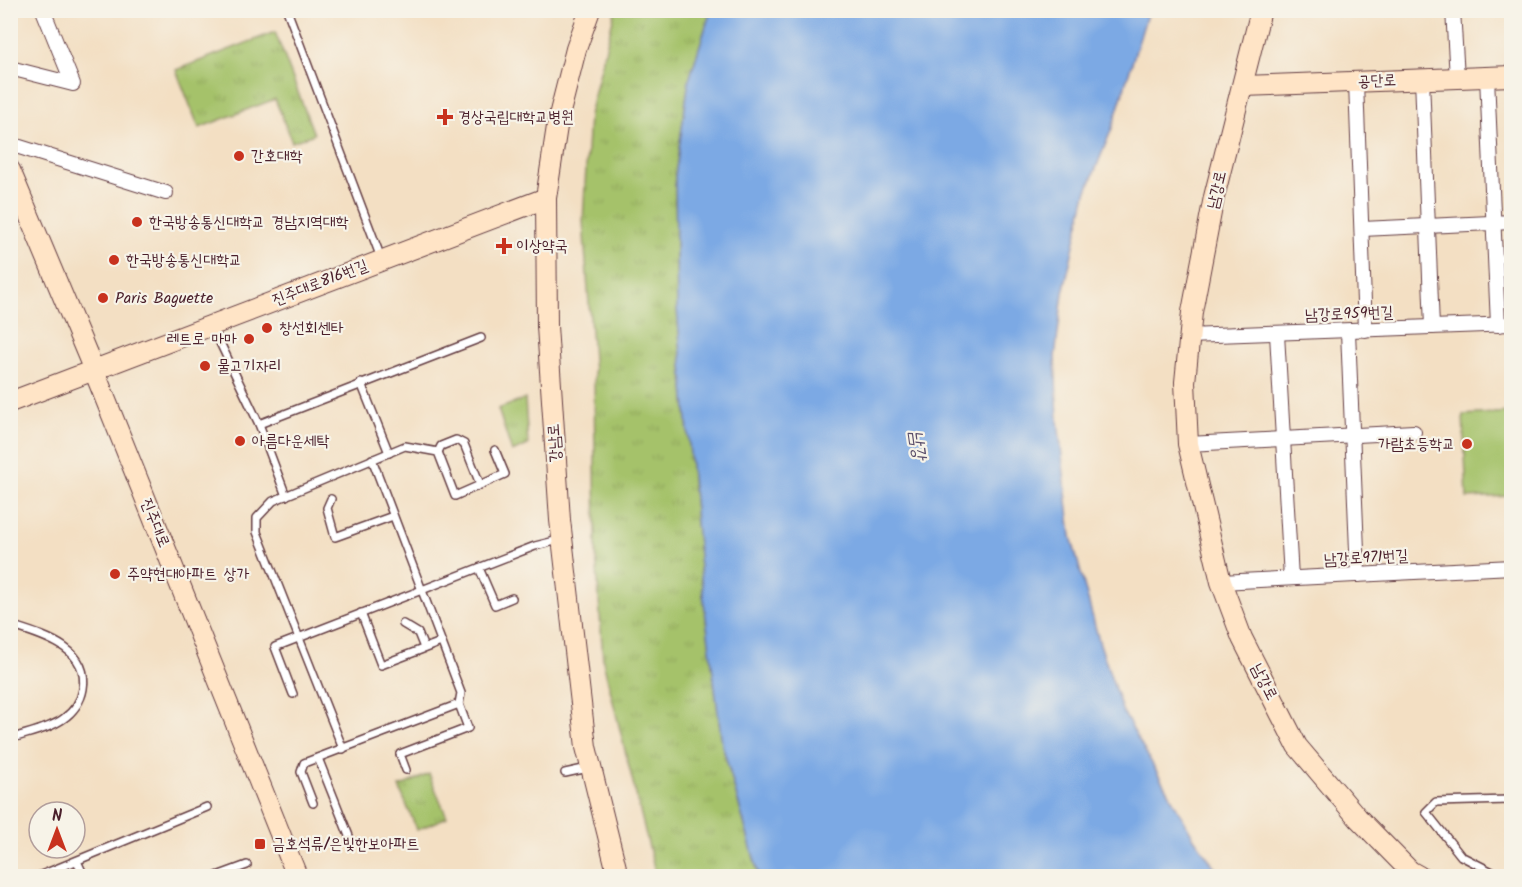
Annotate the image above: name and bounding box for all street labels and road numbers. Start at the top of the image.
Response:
street label: 공단로 [1357,68,1397,94]
street label: 남강로 [1200,168,1234,212]
street label: 진주대로816번길 [268,253,372,313]
street label: 남강로959번길 [1304,300,1394,328]
street label: 강남로 [541,423,569,463]
street label: 진주대로 [134,494,176,552]
street label: 남강로971번길 [1323,543,1409,573]
street label: 남강로 [1244,659,1284,705]

